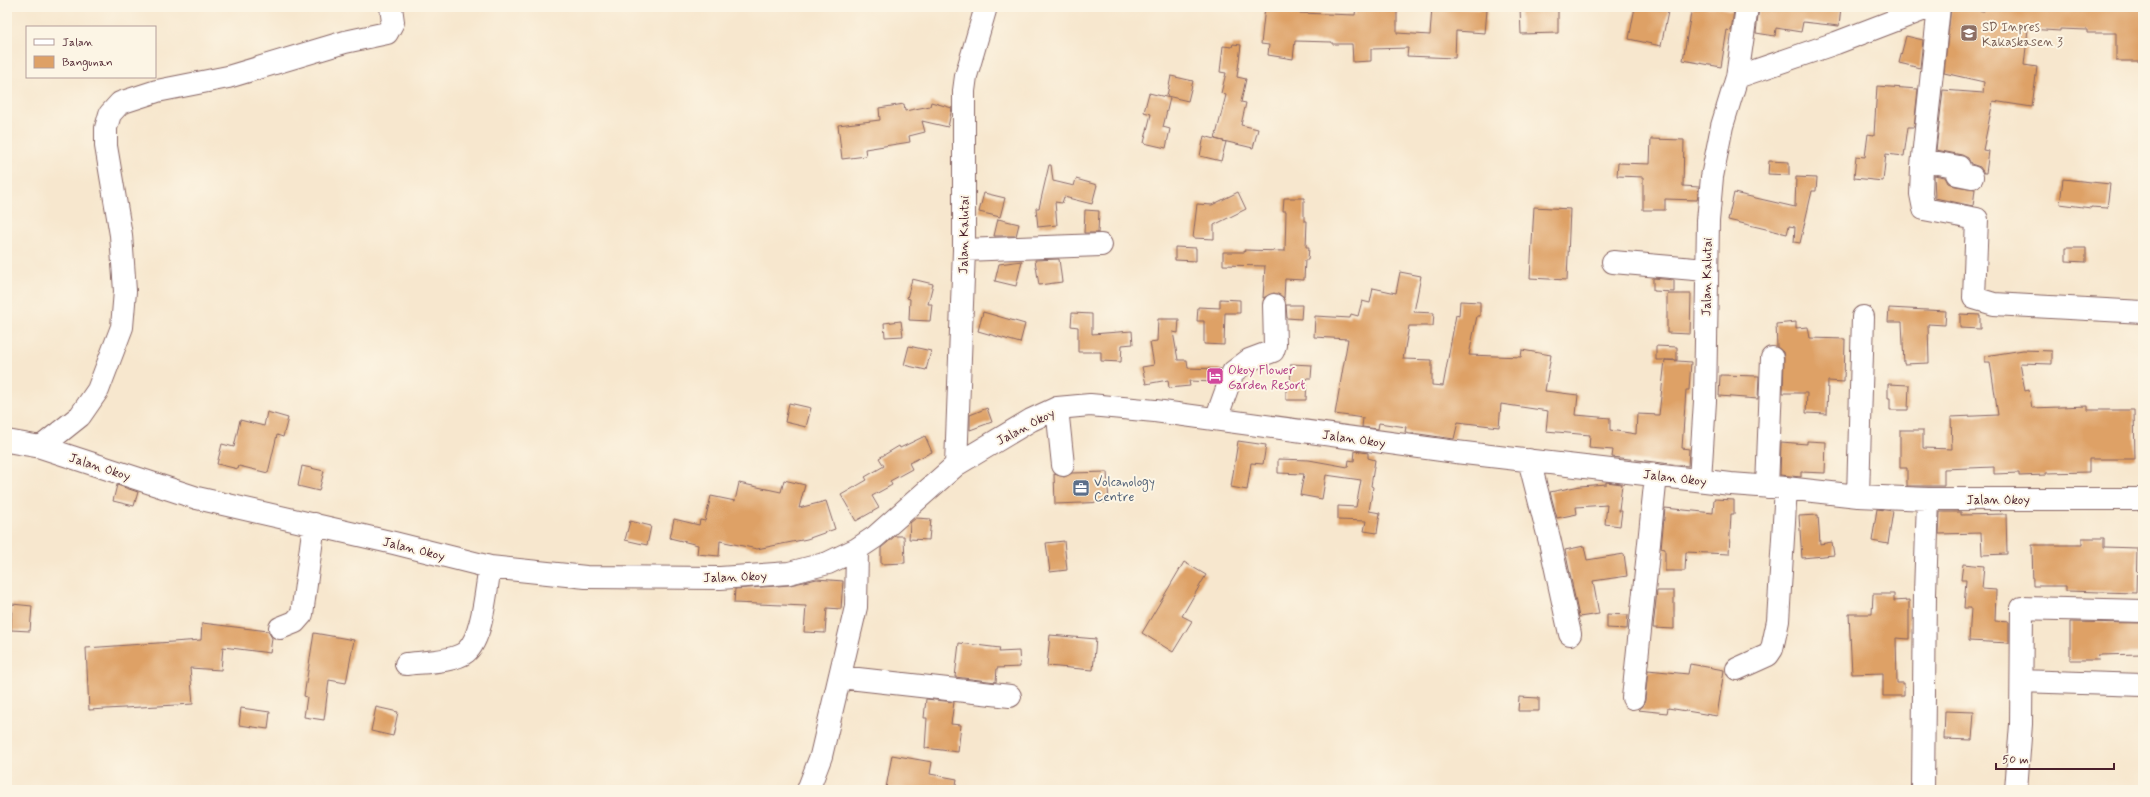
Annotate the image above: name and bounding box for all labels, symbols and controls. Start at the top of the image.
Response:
place label: SD Inpres Kakaskasen 3 [1982,19,2063,51]
school or university icon: SD Inpres Kakaskasen 3 [1959,23,1979,43]
legend [26,26,156,78]
text: Jalan [62,35,94,51]
text: Bangunan [62,55,113,71]
street label: Jalan Kalutai [955,196,974,274]
street label: Jalan Kalutai [1698,238,1717,316]
place label: Okoy Flower Garden Resort [1228,362,1305,394]
hotel icon: Okoy Flower Garden Resort [1205,366,1225,386]
street label: Jalan Okoy [994,405,1058,450]
street label: Jalan Okoy [1321,427,1387,452]
street label: Jalan Okoy [67,449,133,485]
street label: Jalan Okoy [1642,466,1708,491]
place label: Volcanology Centre [1094,474,1155,506]
office icon: Volcanology Centre [1071,478,1091,498]
street label: Jalan Okoy [1966,492,2030,509]
street label: Jalan Okoy [381,533,447,565]
street label: Jalan Okoy [703,568,768,587]
scale bar [1996,745,2114,771]
text: 50 m [2002,752,2029,768]

